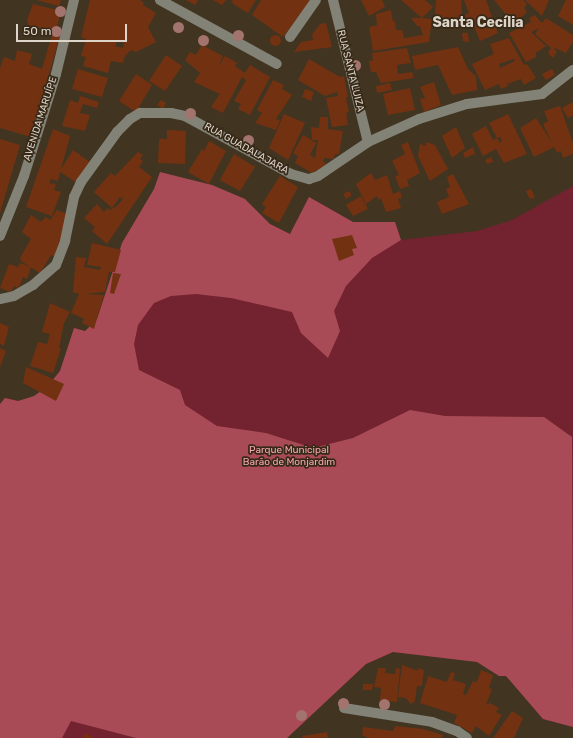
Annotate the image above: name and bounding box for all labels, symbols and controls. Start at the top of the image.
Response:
district label: Santa Cecília [432,15,524,31]
scale bar [18,16,129,42]
text: 50 m [23,24,51,38]
street label: RUA SANTA LUIZA [334,29,366,113]
street label: AVENIDA MARUÍPE [22,75,60,163]
street label: RUA GUADALAJARA [202,121,290,177]
park label: Parque Municipal Barão de Monjardim [243,444,335,468]

